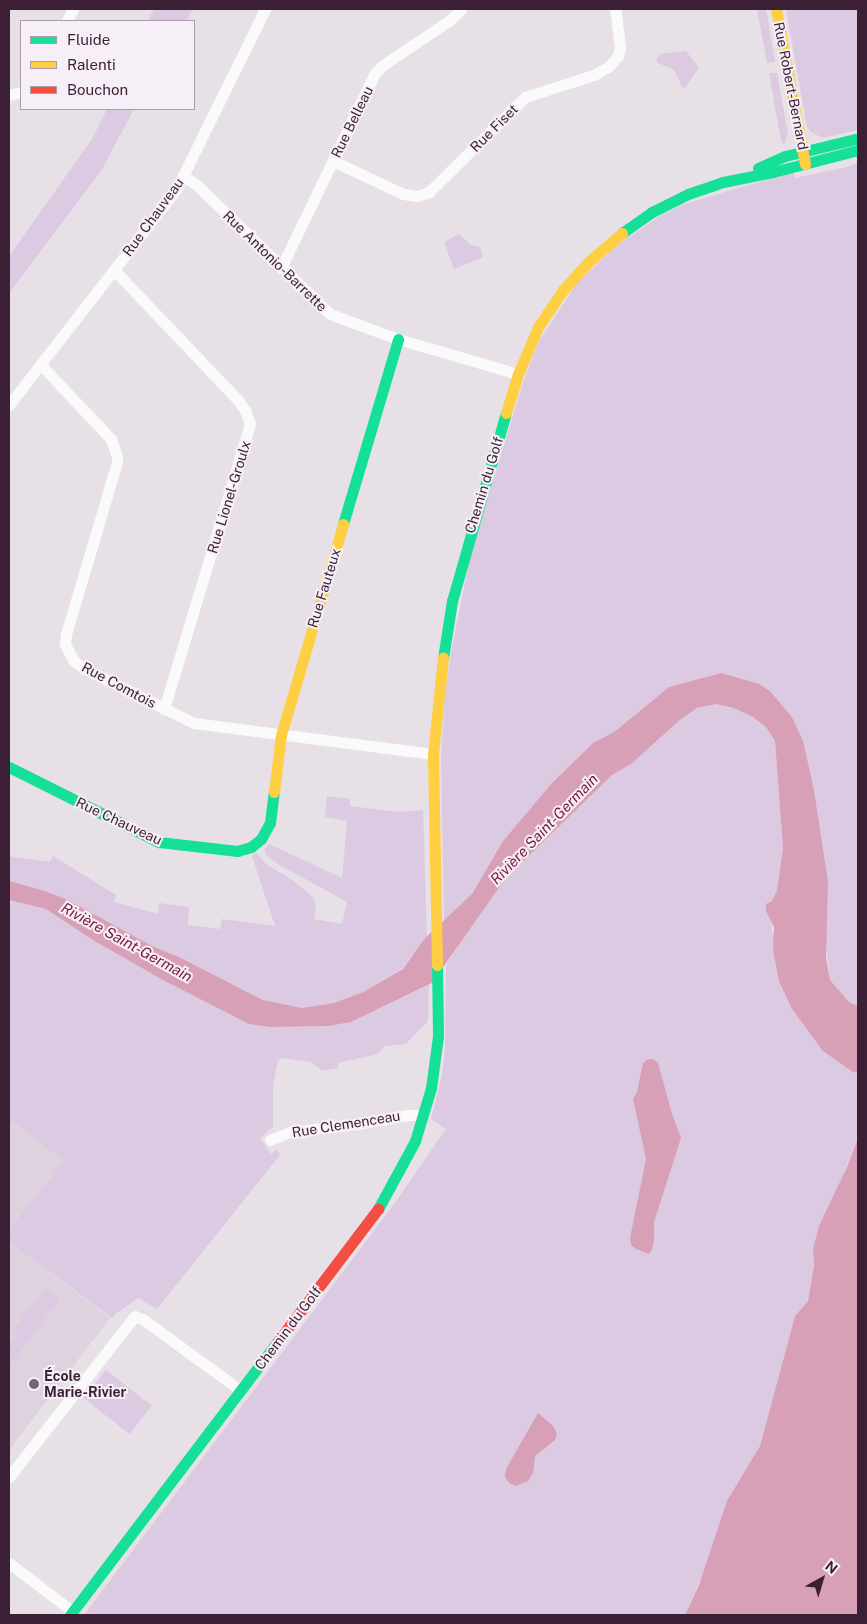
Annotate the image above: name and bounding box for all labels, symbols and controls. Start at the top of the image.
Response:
legend [20,20,195,110]
street label: Rue Robert-Bernard [770,20,812,152]
text: Fluide [67,31,110,48]
text: Ralenti [67,56,116,73]
text: Bouchon [67,81,128,98]
street label: Rue Belleau [327,83,377,161]
street label: Rue Fiset [467,101,521,155]
street label: Rue Chauveau [119,174,187,260]
street label: Rue Antonio-Barrette [219,207,331,315]
street label: Chemin du Golf [461,435,507,535]
street label: Rue Lionel-Groulx [204,438,254,556]
street label: Rue Fauteux [304,546,344,630]
street label: Rue Comtois [79,658,159,712]
water label: Rivière Saint-Germain [486,770,602,888]
street label: Rue Chauveau [73,794,165,848]
water label: Rivière Saint-Germain [58,898,196,986]
street label: Rue Clemenceau [291,1107,401,1141]
street label: Chemin du Golf [251,1283,325,1373]
place label: École Marie-Rivier [44,1368,126,1400]
marker: École Marie-Rivier [28,1378,40,1390]
north arrow [797,1554,847,1604]
text: N [822,1558,841,1577]

